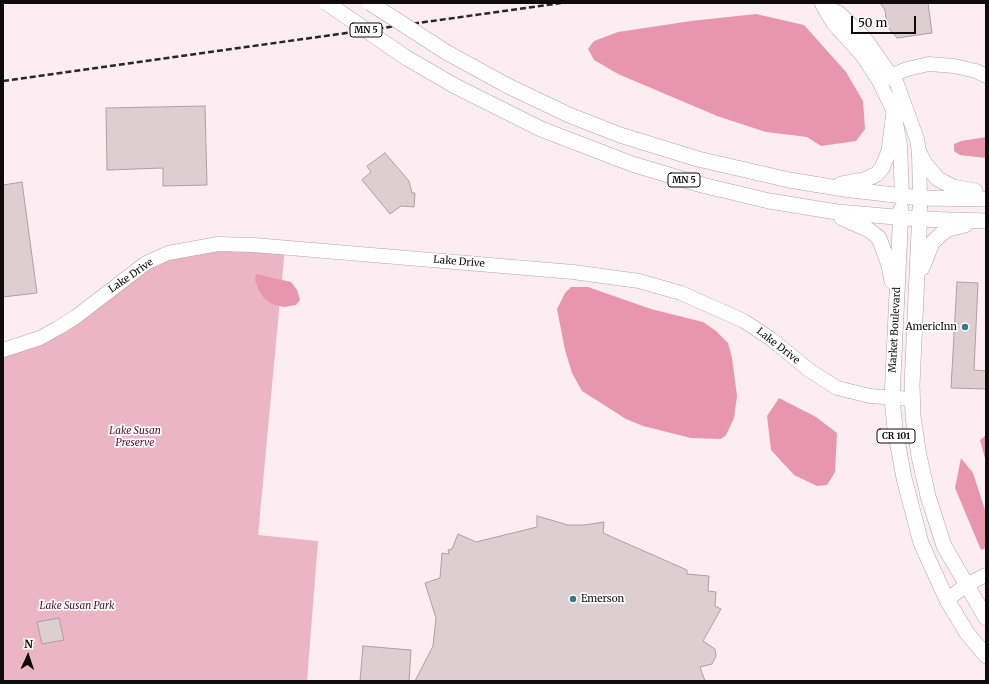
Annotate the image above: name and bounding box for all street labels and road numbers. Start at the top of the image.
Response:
road number: MN 5 [350,23,382,37]
road number: MN 5 [668,173,700,187]
street label: Lake Drive [433,254,485,270]
street label: Lake Drive [106,256,156,296]
street label: Market Boulevard [887,287,903,373]
street label: Lake Drive [754,325,802,367]
road number: CR 101 [877,429,915,443]

